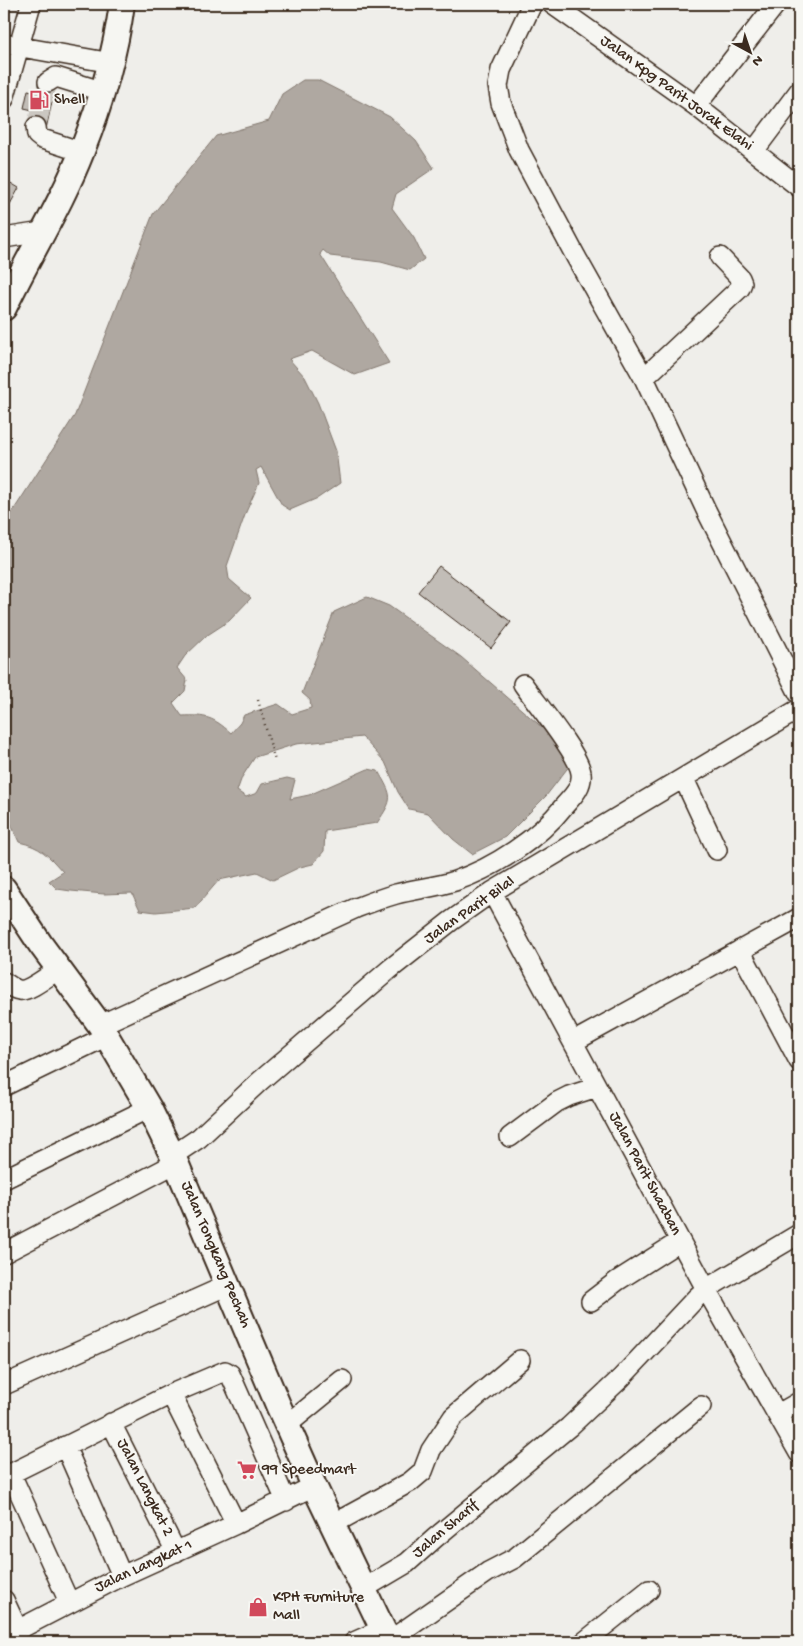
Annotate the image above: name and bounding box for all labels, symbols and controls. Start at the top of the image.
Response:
north arrow [726,28,776,78]
street label: Jalan Kpg Parit Jorak Elahi [596,32,756,156]
text: N [748,51,766,69]
fuel station icon: Shell [28,89,50,111]
place label: Shell [54,91,85,110]
street label: Jalan Parit Bilal [421,873,519,949]
street label: Jalan Parit Shaaban [603,1109,685,1239]
street label: Jalan Tongkang Pechah [176,1179,255,1332]
street label: Jalan Langkat 2 [111,1436,177,1540]
supermarket icon: 99 Speedmart [236,1459,258,1481]
place label: 99 Speedmart [261,1461,357,1480]
street label: Jalan Sharif [409,1496,484,1563]
street label: Jalan Langkat 1 [92,1536,196,1598]
place label: KPH Furniture Mall [273,1589,365,1626]
shop icon: KPH Furniture Mall [247,1596,269,1618]

